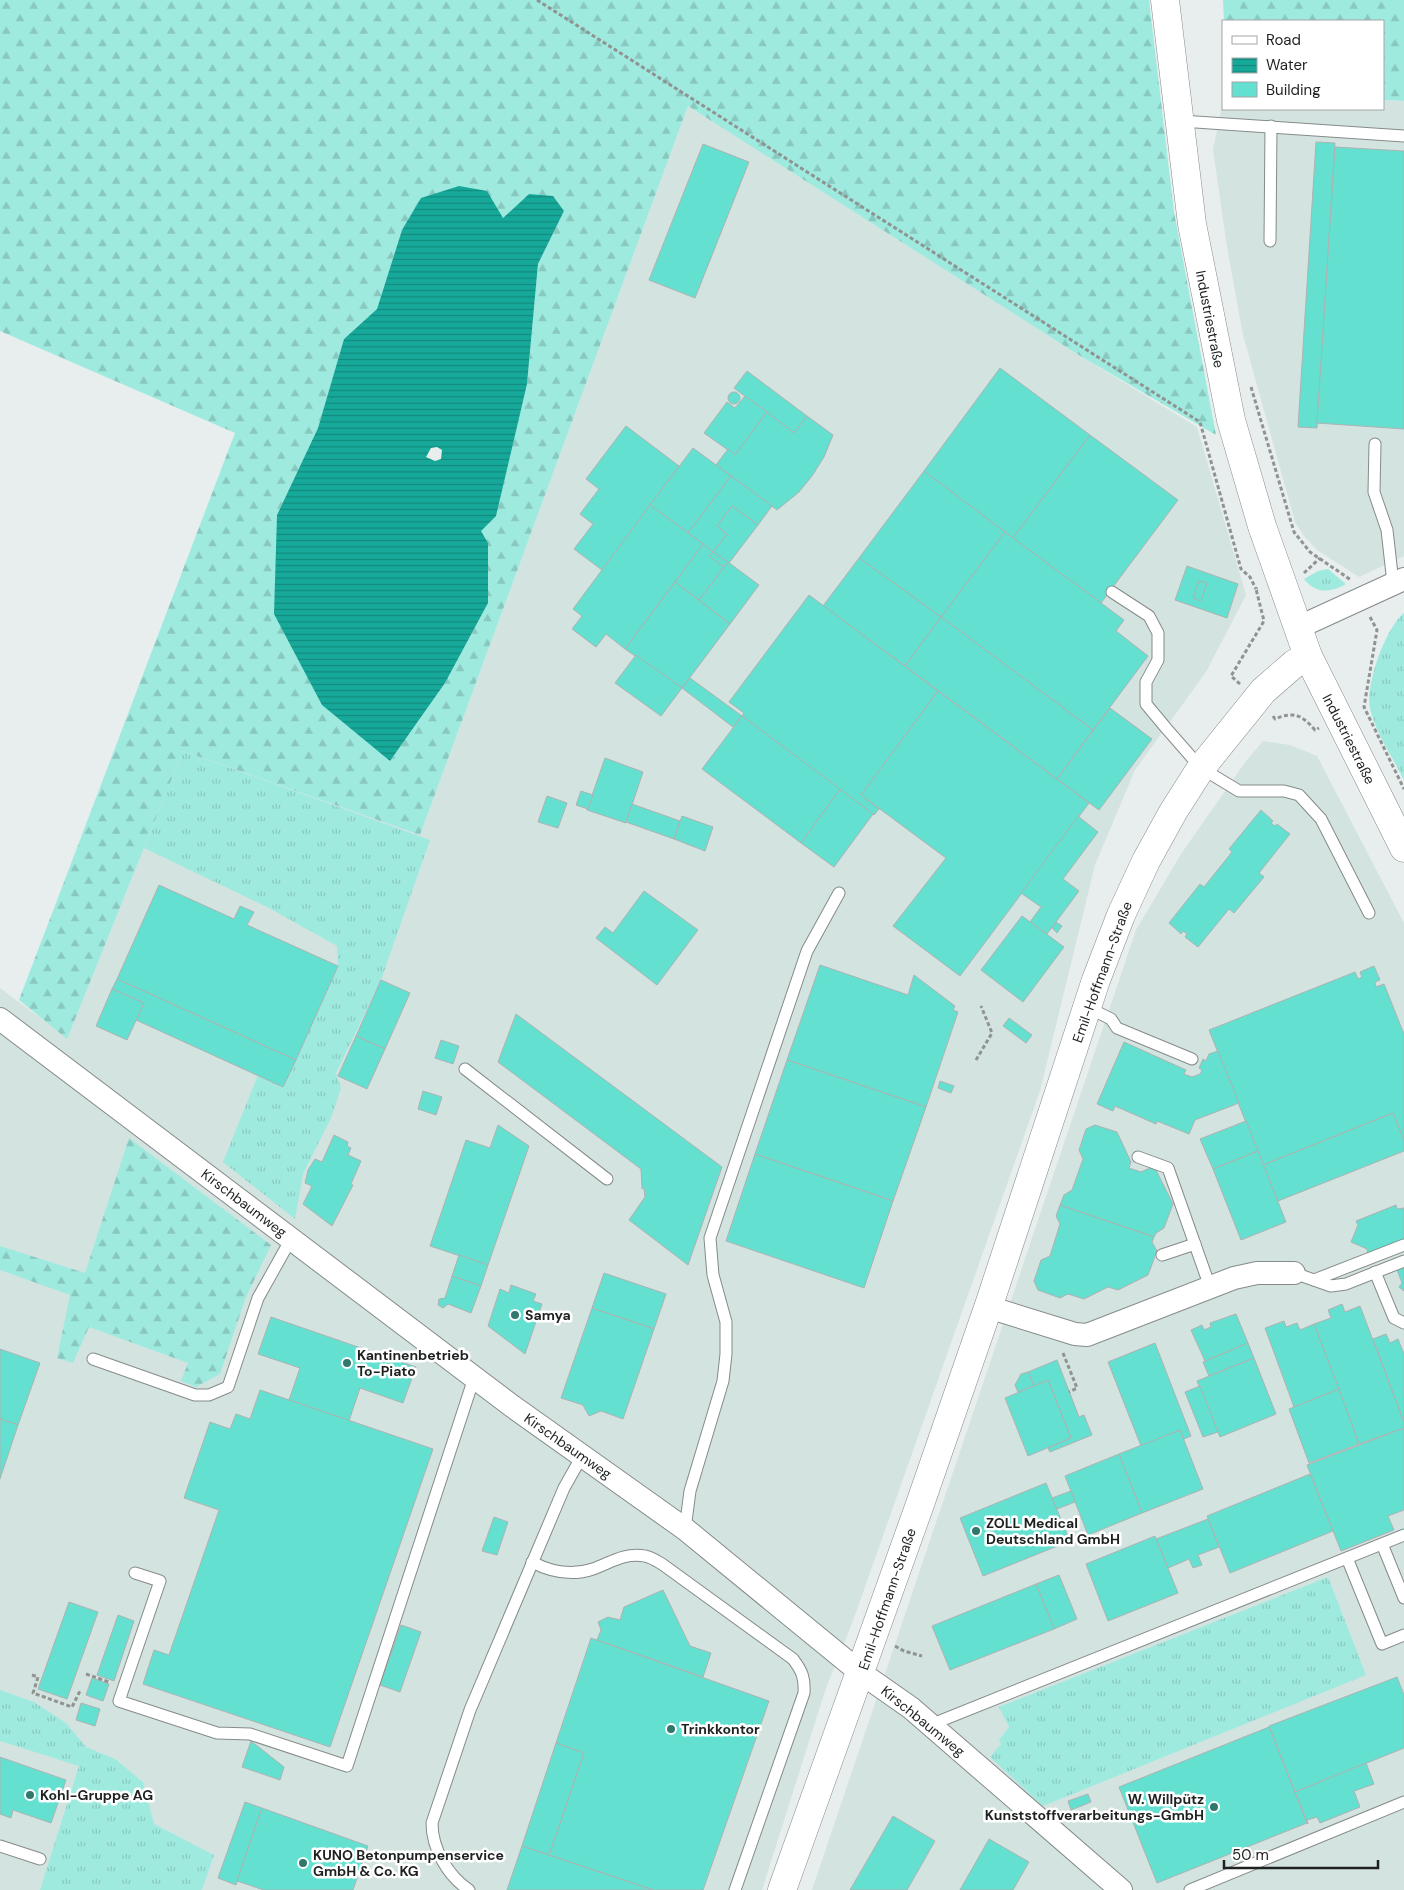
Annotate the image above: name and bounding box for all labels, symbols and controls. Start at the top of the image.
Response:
legend [1222,20,1384,110]
text: Road [1266,30,1301,50]
text: Water [1266,55,1308,75]
text: Building [1266,80,1321,100]
street label: Industriestraße [1192,269,1228,369]
street label: Industriestraße [1319,691,1379,787]
street label: Emil-Hoffmann-Straße [1068,899,1136,1045]
street label: Kirschbaumweg [198,1165,291,1241]
place label: Samya [525,1306,571,1324]
marker: Samya [509,1309,521,1321]
place label: Kantinenbetrieb To-Piato [357,1346,469,1380]
marker: Kantinenbetrieb To-Piato [341,1357,353,1369]
street label: Kirschbaumweg [521,1409,615,1483]
place label: ZOLL Medical Deutschland GmbH [986,1514,1120,1548]
marker: ZOLL Medical Deutschland GmbH [970,1525,982,1537]
street label: Emil-Hoffmann-Straße [854,1526,920,1672]
street label: Kirschbaumweg [877,1682,969,1760]
place label: Trinkkontor [681,1720,760,1738]
marker: Trinkkontor [665,1723,677,1735]
place label: Kohl-Gruppe AG [40,1786,153,1804]
marker: Kohl-Gruppe AG [24,1789,36,1801]
place label: W. Willpütz Kunststoffverarbeitungs-GmbH [985,1790,1204,1824]
marker: W. Willpütz Kunststoffverarbeitungs-GmbH [1208,1801,1220,1813]
scale bar [1224,1838,1378,1870]
text: 50 m [1232,1845,1269,1865]
place label: KUNO Betonpumpenservice GmbH & Co. KG [313,1846,504,1880]
marker: KUNO Betonpumpenservice GmbH & Co. KG [297,1857,309,1869]

